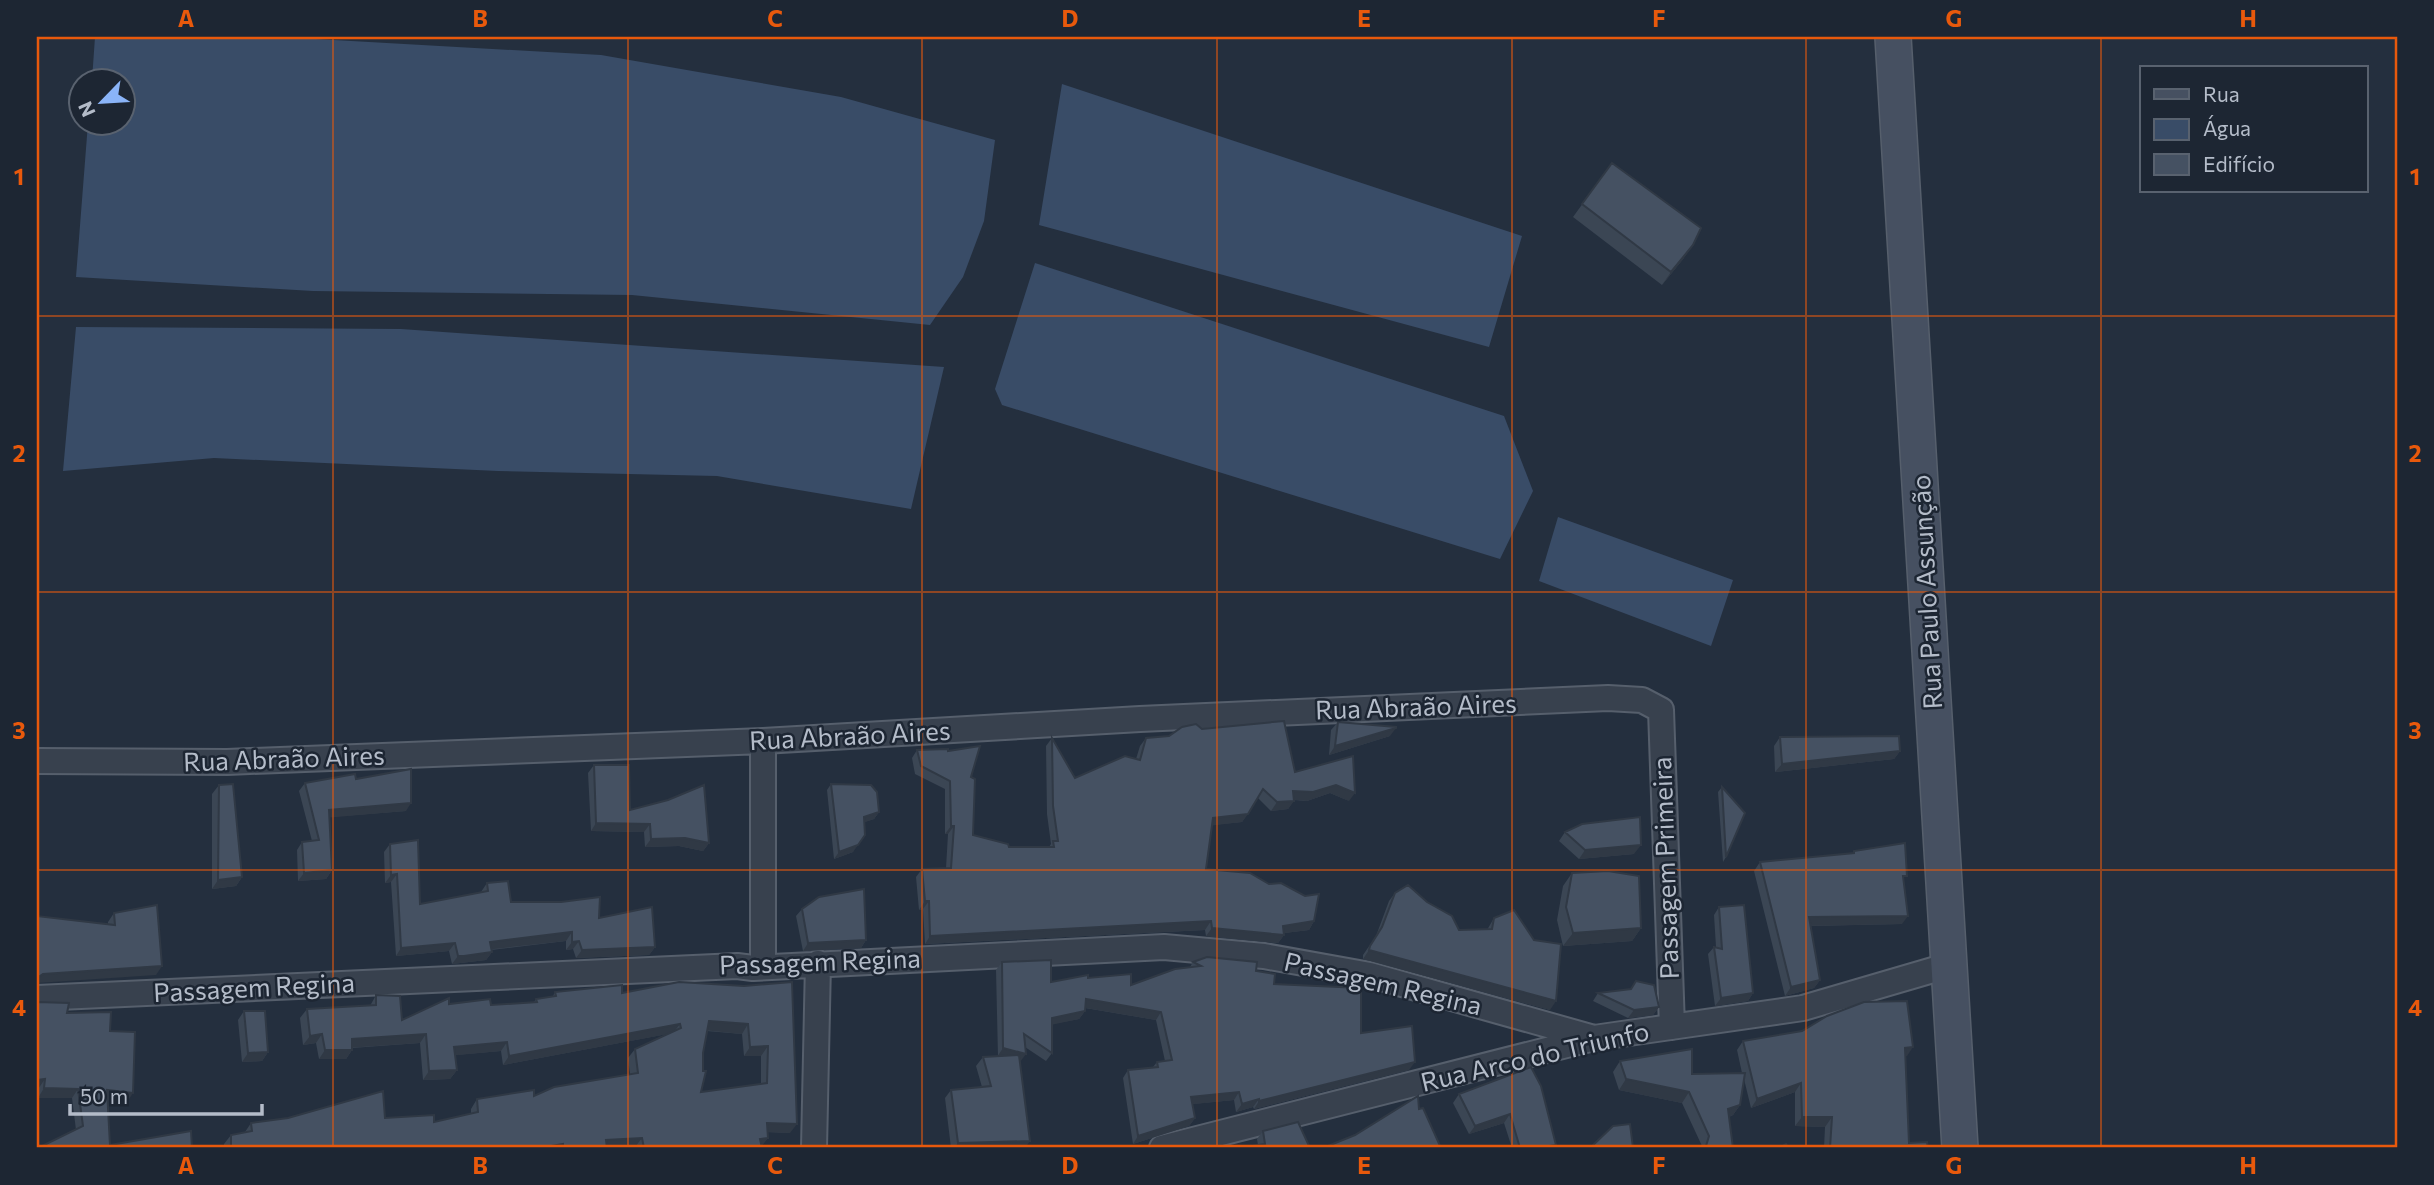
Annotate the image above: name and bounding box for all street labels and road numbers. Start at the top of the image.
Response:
street label: Rua Paulo Assunção [1904,474,1947,710]
street label: Rua Abraão Aires [1315,686,1517,725]
street label: Rua Abraão Aires [748,714,951,755]
street label: Rua Abraão Aires [183,738,385,777]
street label: Passagem Primeira [1645,756,1684,980]
street label: Passagem Regina [719,941,921,980]
street label: Passagem Regina [1281,945,1485,1020]
street label: Passagem Regina [152,966,356,1007]
street label: Rua Arco do Triunfo [1418,1014,1652,1097]

